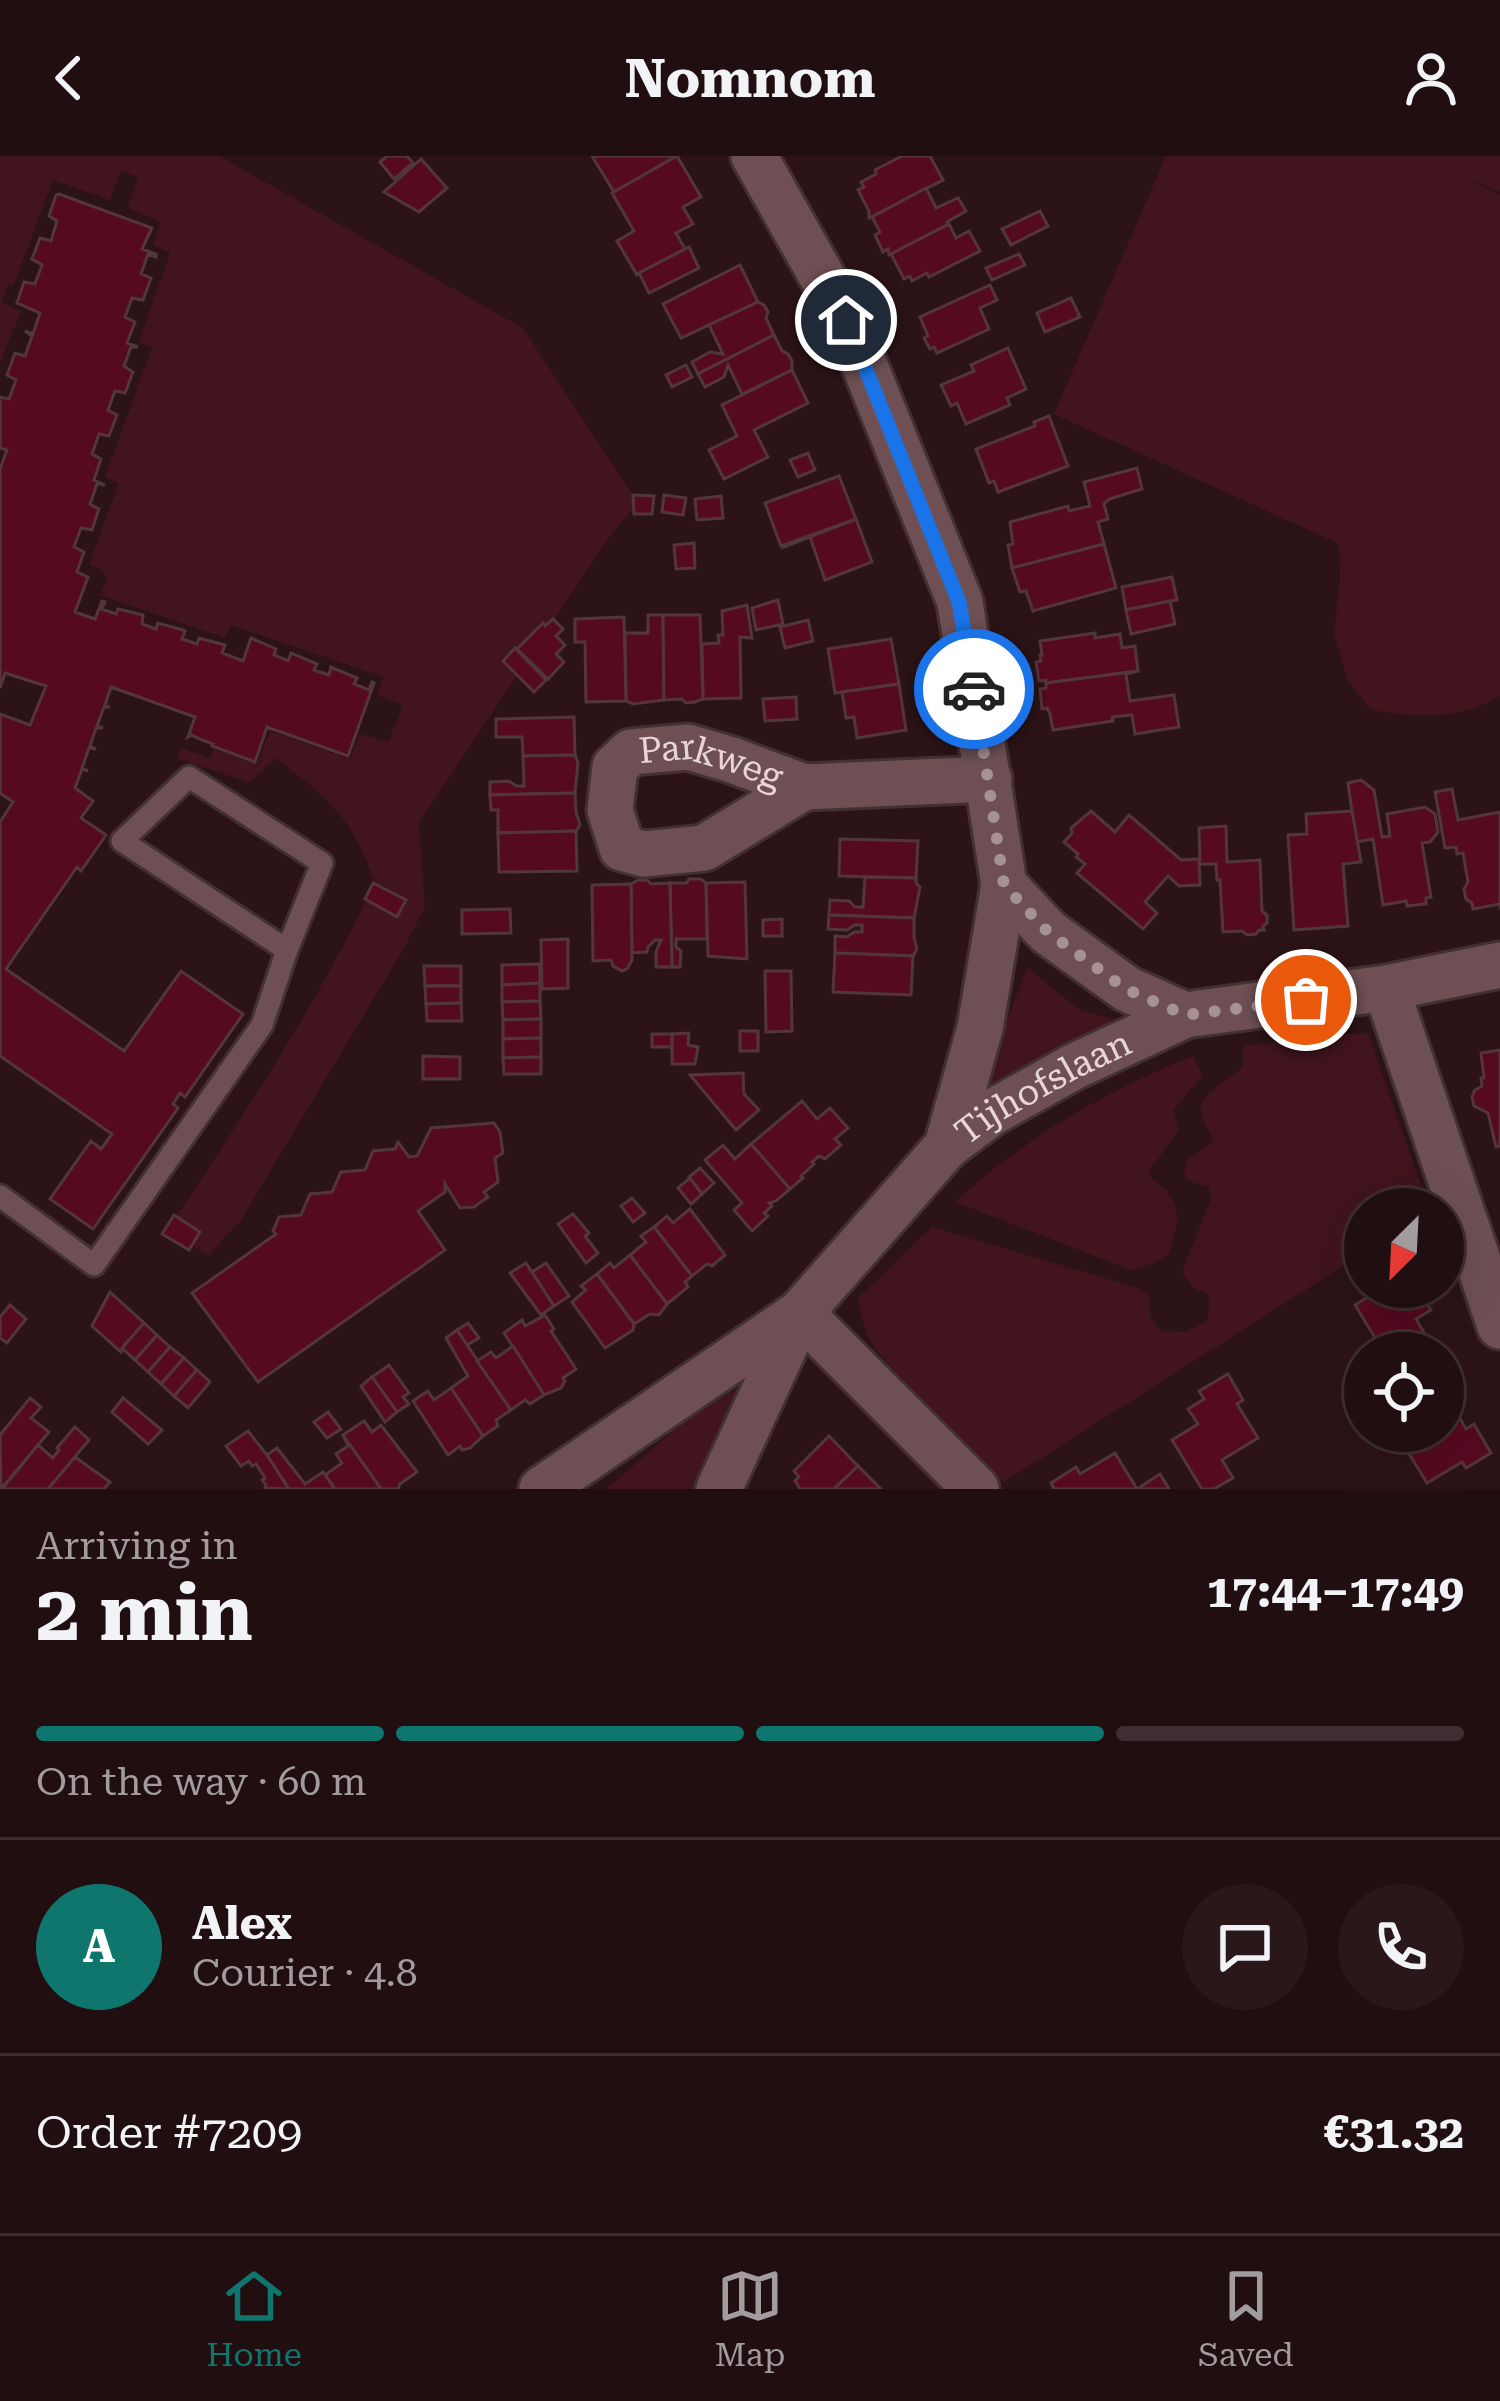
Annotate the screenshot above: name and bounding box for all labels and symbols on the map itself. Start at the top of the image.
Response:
pin [795,269,897,371]
courier [914,629,1034,749]
street label: Parkweg [637,725,789,798]
pin [1255,949,1357,1051]
street label: Tijhofslaan [947,1022,1138,1153]
north arrow [1344,1188,1464,1308]

